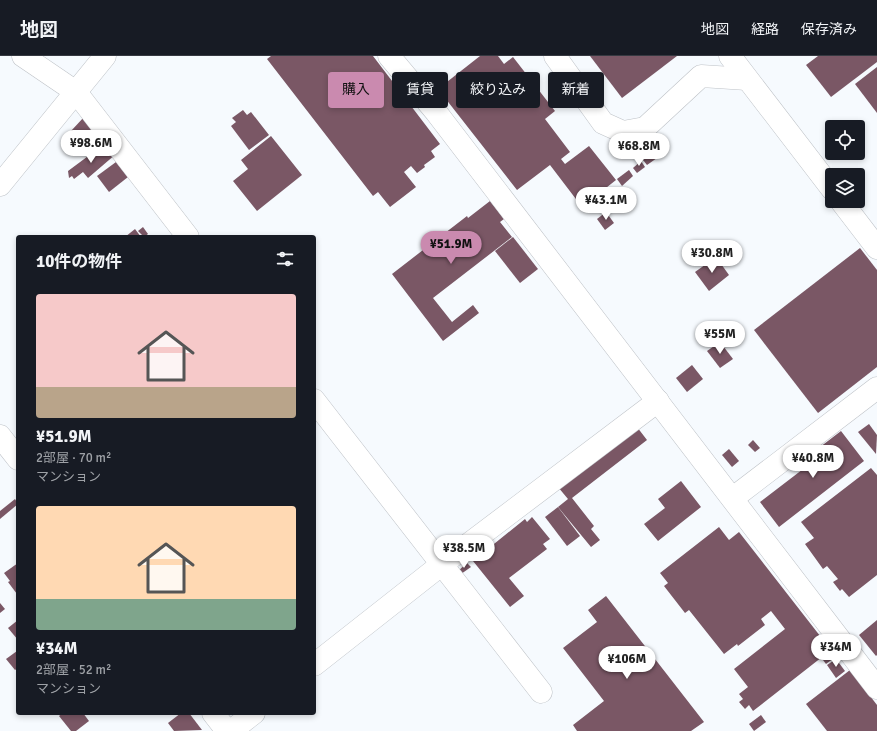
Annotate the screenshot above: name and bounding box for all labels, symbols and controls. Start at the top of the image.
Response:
text: 地図 [20,18,58,42]
text: 地図 [701,21,729,38]
text: 経路 [751,21,779,38]
text: 保存済み [801,21,857,38]
chip: 購入 [328,72,384,108]
chip: 賃貸 [392,72,448,108]
chip: 絞り込み [456,72,540,108]
chip: 新着 [548,72,604,108]
map controls [825,120,865,208]
button: locate [825,120,865,160]
pin: ¥98.6M [58,130,124,164]
pin: ¥68.8M [606,133,672,167]
text: ¥98.6M [70,135,112,151]
text: ¥68.8M [618,138,660,154]
button: layers [825,168,865,208]
pin: ¥43.1M [573,187,639,221]
text: ¥43.1M [585,192,627,208]
pin: ¥51.9M [418,231,484,265]
text: ¥51.9M [430,236,472,252]
pin: ¥30.8M [679,240,745,274]
text: ¥30.8M [691,245,733,261]
icon: filters [274,248,296,270]
text: 10件の物件 [36,251,122,272]
icon: home [130,320,202,392]
pin: ¥55M [696,321,744,355]
text: ¥55M [704,326,736,342]
text: ¥51.9M [36,426,92,447]
pin: ¥40.8M [780,445,846,479]
text: 2部屋 · 70 m² [36,450,111,466]
text: ¥40.8M [792,450,834,466]
text: マンション [36,469,101,485]
icon: home [130,532,202,604]
pin: ¥38.5M [431,535,497,569]
text: ¥38.5M [443,540,485,556]
pin: ¥34M [812,634,860,668]
text: ¥34M [36,638,78,659]
text: ¥34M [820,639,852,655]
pin: ¥106M [599,646,655,680]
text: ¥106M [608,651,646,667]
text: 2部屋 · 52 m² [36,662,111,678]
text: マンション [36,681,101,697]

